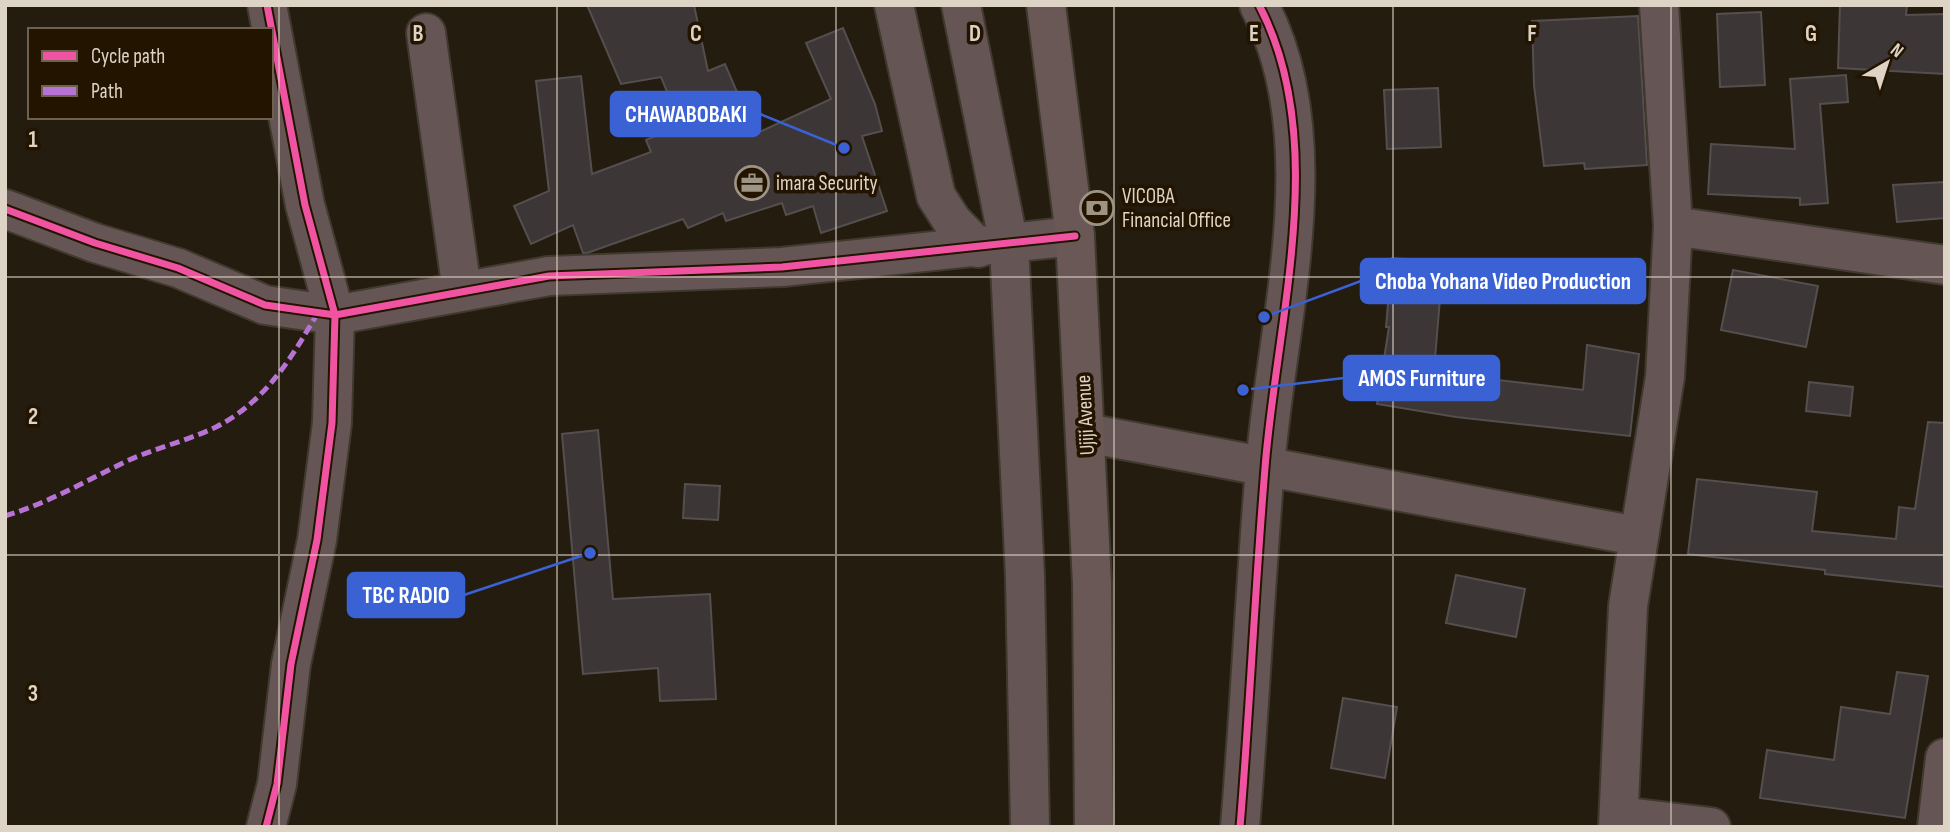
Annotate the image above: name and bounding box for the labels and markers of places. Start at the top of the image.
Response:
callout: CHAWABOBAKI [611,92,760,136]
office icon: imara Security [733,164,771,202]
place label: imara Security [776,171,878,196]
place label: VICOBA Financial Office [1122,184,1231,233]
bank icon: VICOBA Financial Office [1078,189,1116,227]
callout: Choba Yohana Video Production [1361,259,1645,303]
callout: AMOS Furniture [1344,356,1499,400]
callout: TBC RADIO [348,573,464,617]

